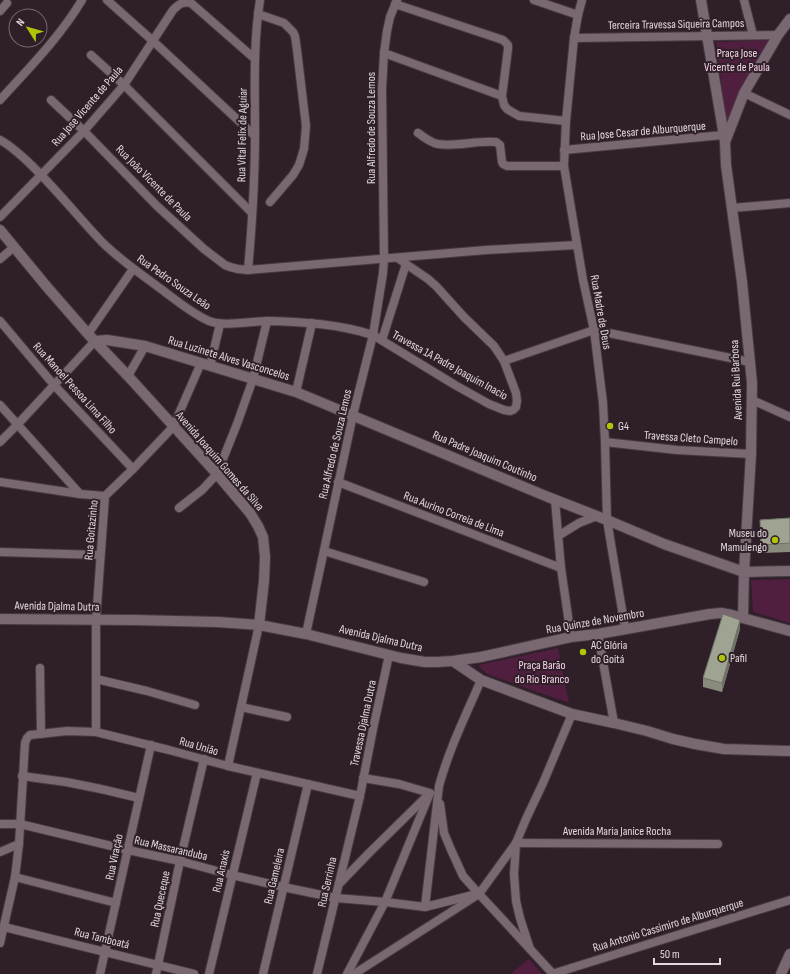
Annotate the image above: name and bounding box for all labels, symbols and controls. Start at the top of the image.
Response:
north arrow [8,8,48,48]
text: N [13,16,27,29]
street label: Terceira Travessa Siqueira Campos [608,16,744,33]
park label: Praça Jose Vicente de Paula [704,46,770,75]
street label: Rua Jose Vicente de Paula [48,63,127,150]
street label: Rua Alfredo de Souza Lemos [364,72,379,184]
street label: Rua Vital Felix de Aguiar [234,87,251,182]
street label: Rua Jose Cesar de Alburquerque [580,119,707,144]
street label: Rua João Vicente de Paula [112,142,195,225]
street label: Rua Pedro Souza Leão [134,251,214,313]
street label: Rua Madre de Deus [587,274,614,351]
street label: Travessa 1A Padre Joaquim Inacio [389,327,510,404]
street label: Rua Luzinete Alves Vasconcelos [166,333,291,384]
street label: Rua Manoel Pessoa Lima Filho [30,339,120,437]
street label: Avenida Rui Barbosa [727,339,746,421]
street label: Rua Alfredo de Souza Lemos [316,388,355,500]
street label: Avenida Joaquim Gomes da Silva [172,408,267,515]
place label: G4 [618,419,629,434]
marker: G4 [605,421,615,431]
street label: Rua Padre Joaquim Coutinho [430,428,539,485]
street label: Travessa Cleto Campelo [643,428,739,449]
street label: Rua Aurino Correia de Lima [401,488,507,541]
street label: Rua Goitazinho [81,499,102,561]
place label: Museu do Mamulengo [721,526,767,555]
marker: Museu do Mamulengo [770,535,780,545]
street label: Avenida Djalma Dutra [13,598,100,615]
street label: Rua Quinze de Novembro [545,605,645,637]
street label: Avenida Djalma Dutra [337,621,424,655]
place label: AC Glória do Goitá [590,638,628,667]
marker: AC Glória do Goitá [578,647,588,657]
place label: Pafil [730,651,747,666]
marker: Pafil [717,653,727,663]
park label: Praça Barão do Rio Branco [515,658,569,687]
street label: Travessa Djalma Dutra [347,678,380,768]
street label: Rua União [178,734,220,759]
street label: Avenida Maria Janice Rocha [562,824,671,839]
street label: Rua Viração [102,833,127,882]
street label: Rua Massaranduba [133,833,209,864]
street label: Rua Gameleira [261,846,288,906]
street label: Rua Anaxis [209,848,234,894]
street label: Rua Serrinha [314,855,341,909]
street label: Rua Queceque [147,869,174,929]
street label: Rua Antonio Cassimiro de Alburquerque [591,895,746,956]
street label: Rua Tamboatá [73,924,131,953]
scale bar [654,940,720,966]
text: 50 m [660,947,680,962]

